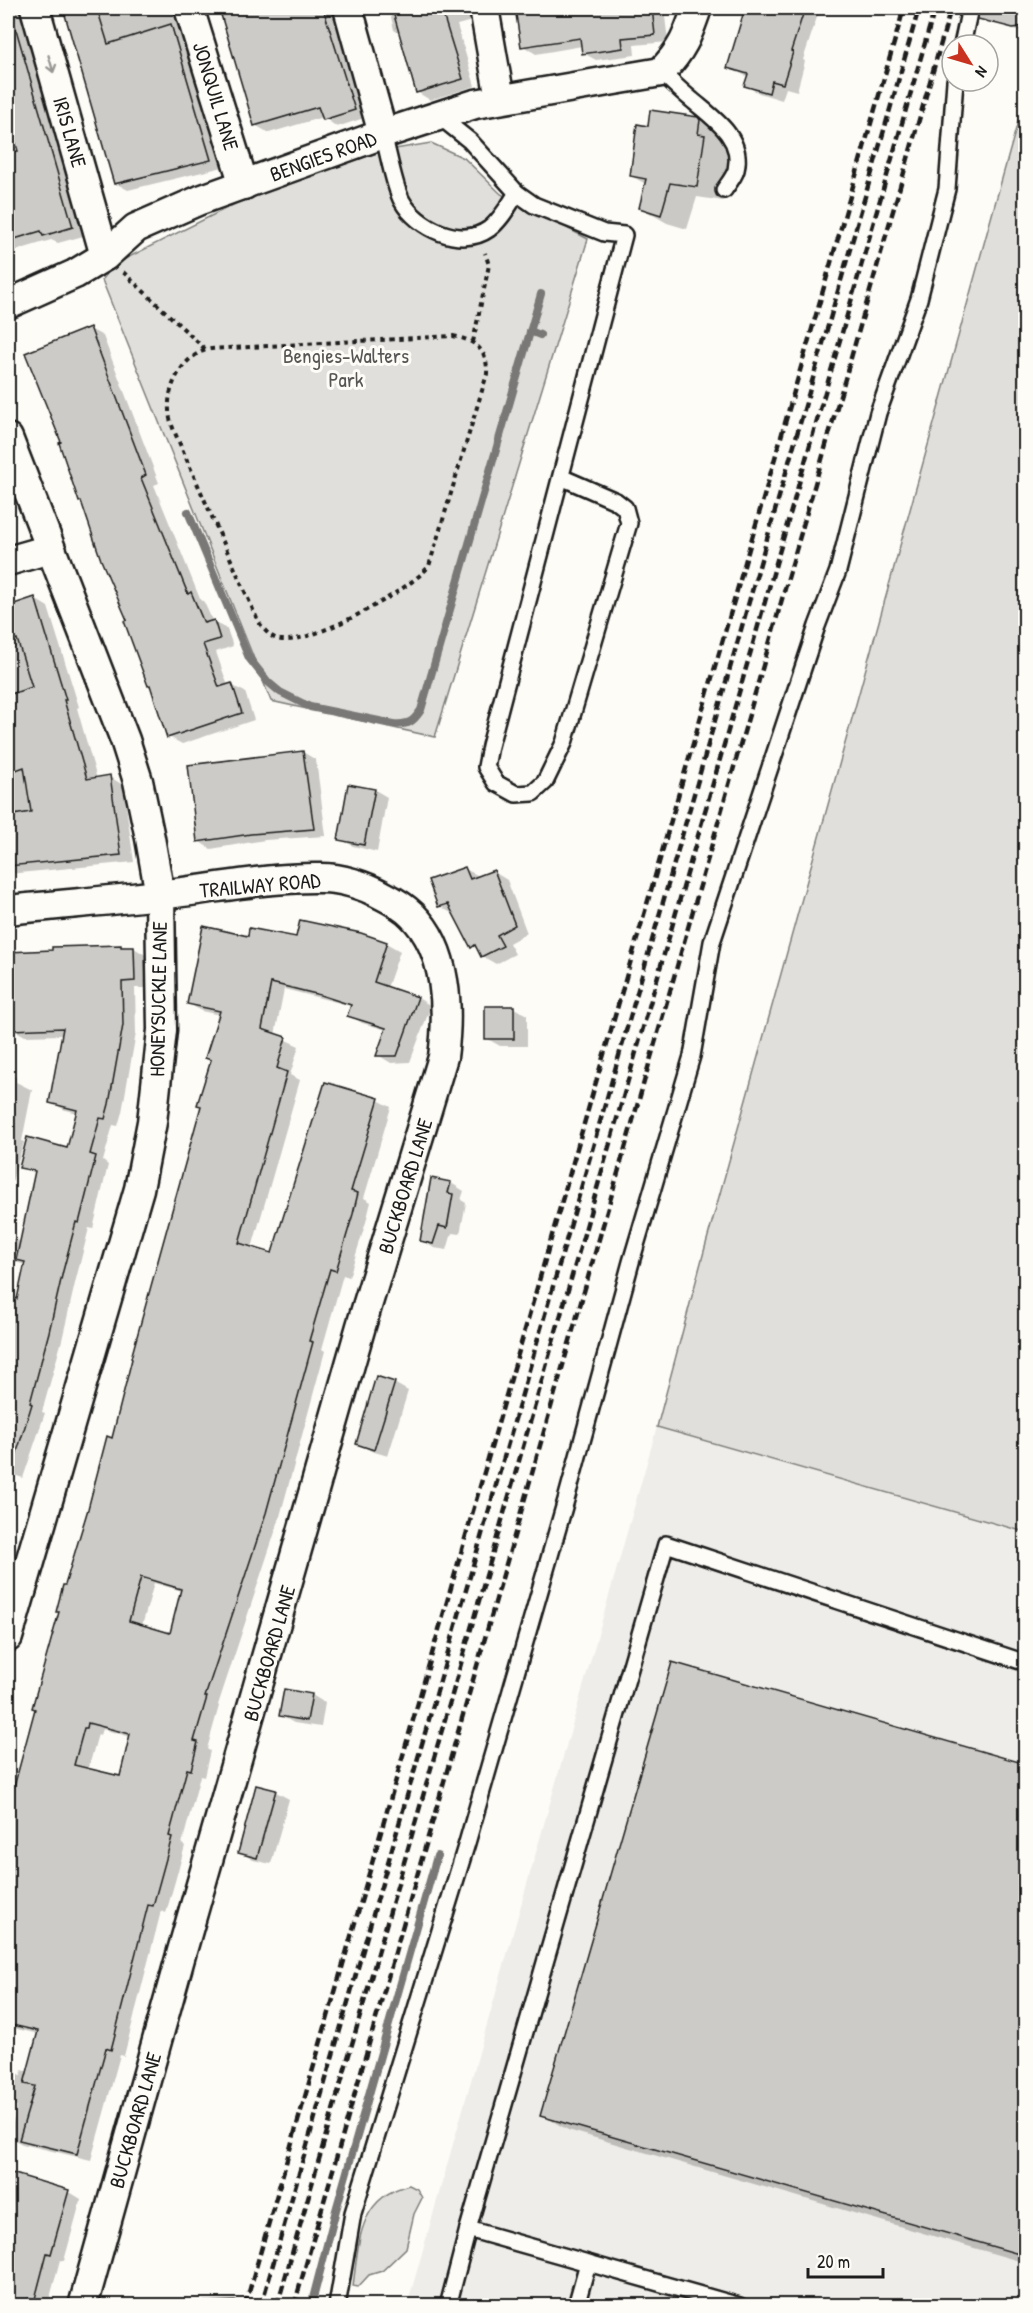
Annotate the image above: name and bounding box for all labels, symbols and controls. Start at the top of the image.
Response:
north arrow [940,33,1000,93]
street label: JONQUIL LANE [186,38,246,154]
one-way arrow [46,54,57,73]
text: N [970,62,993,82]
street label: IRIS LANE [46,93,94,171]
street label: BENGIES ROAD [266,123,380,189]
park label: Bengies-Walters Park [283,341,409,394]
street label: TRAILWAY ROAD [198,865,322,905]
street label: HONEYSUCKLE LANE [142,921,174,1077]
street label: BUCKBOARD LANE [371,1115,439,1257]
street label: BUCKBOARD LANE [236,1582,302,1724]
street label: BUCKBOARD LANE [102,2049,168,2191]
scale bar [808,2241,883,2279]
text: 20 m [817,2249,850,2274]

